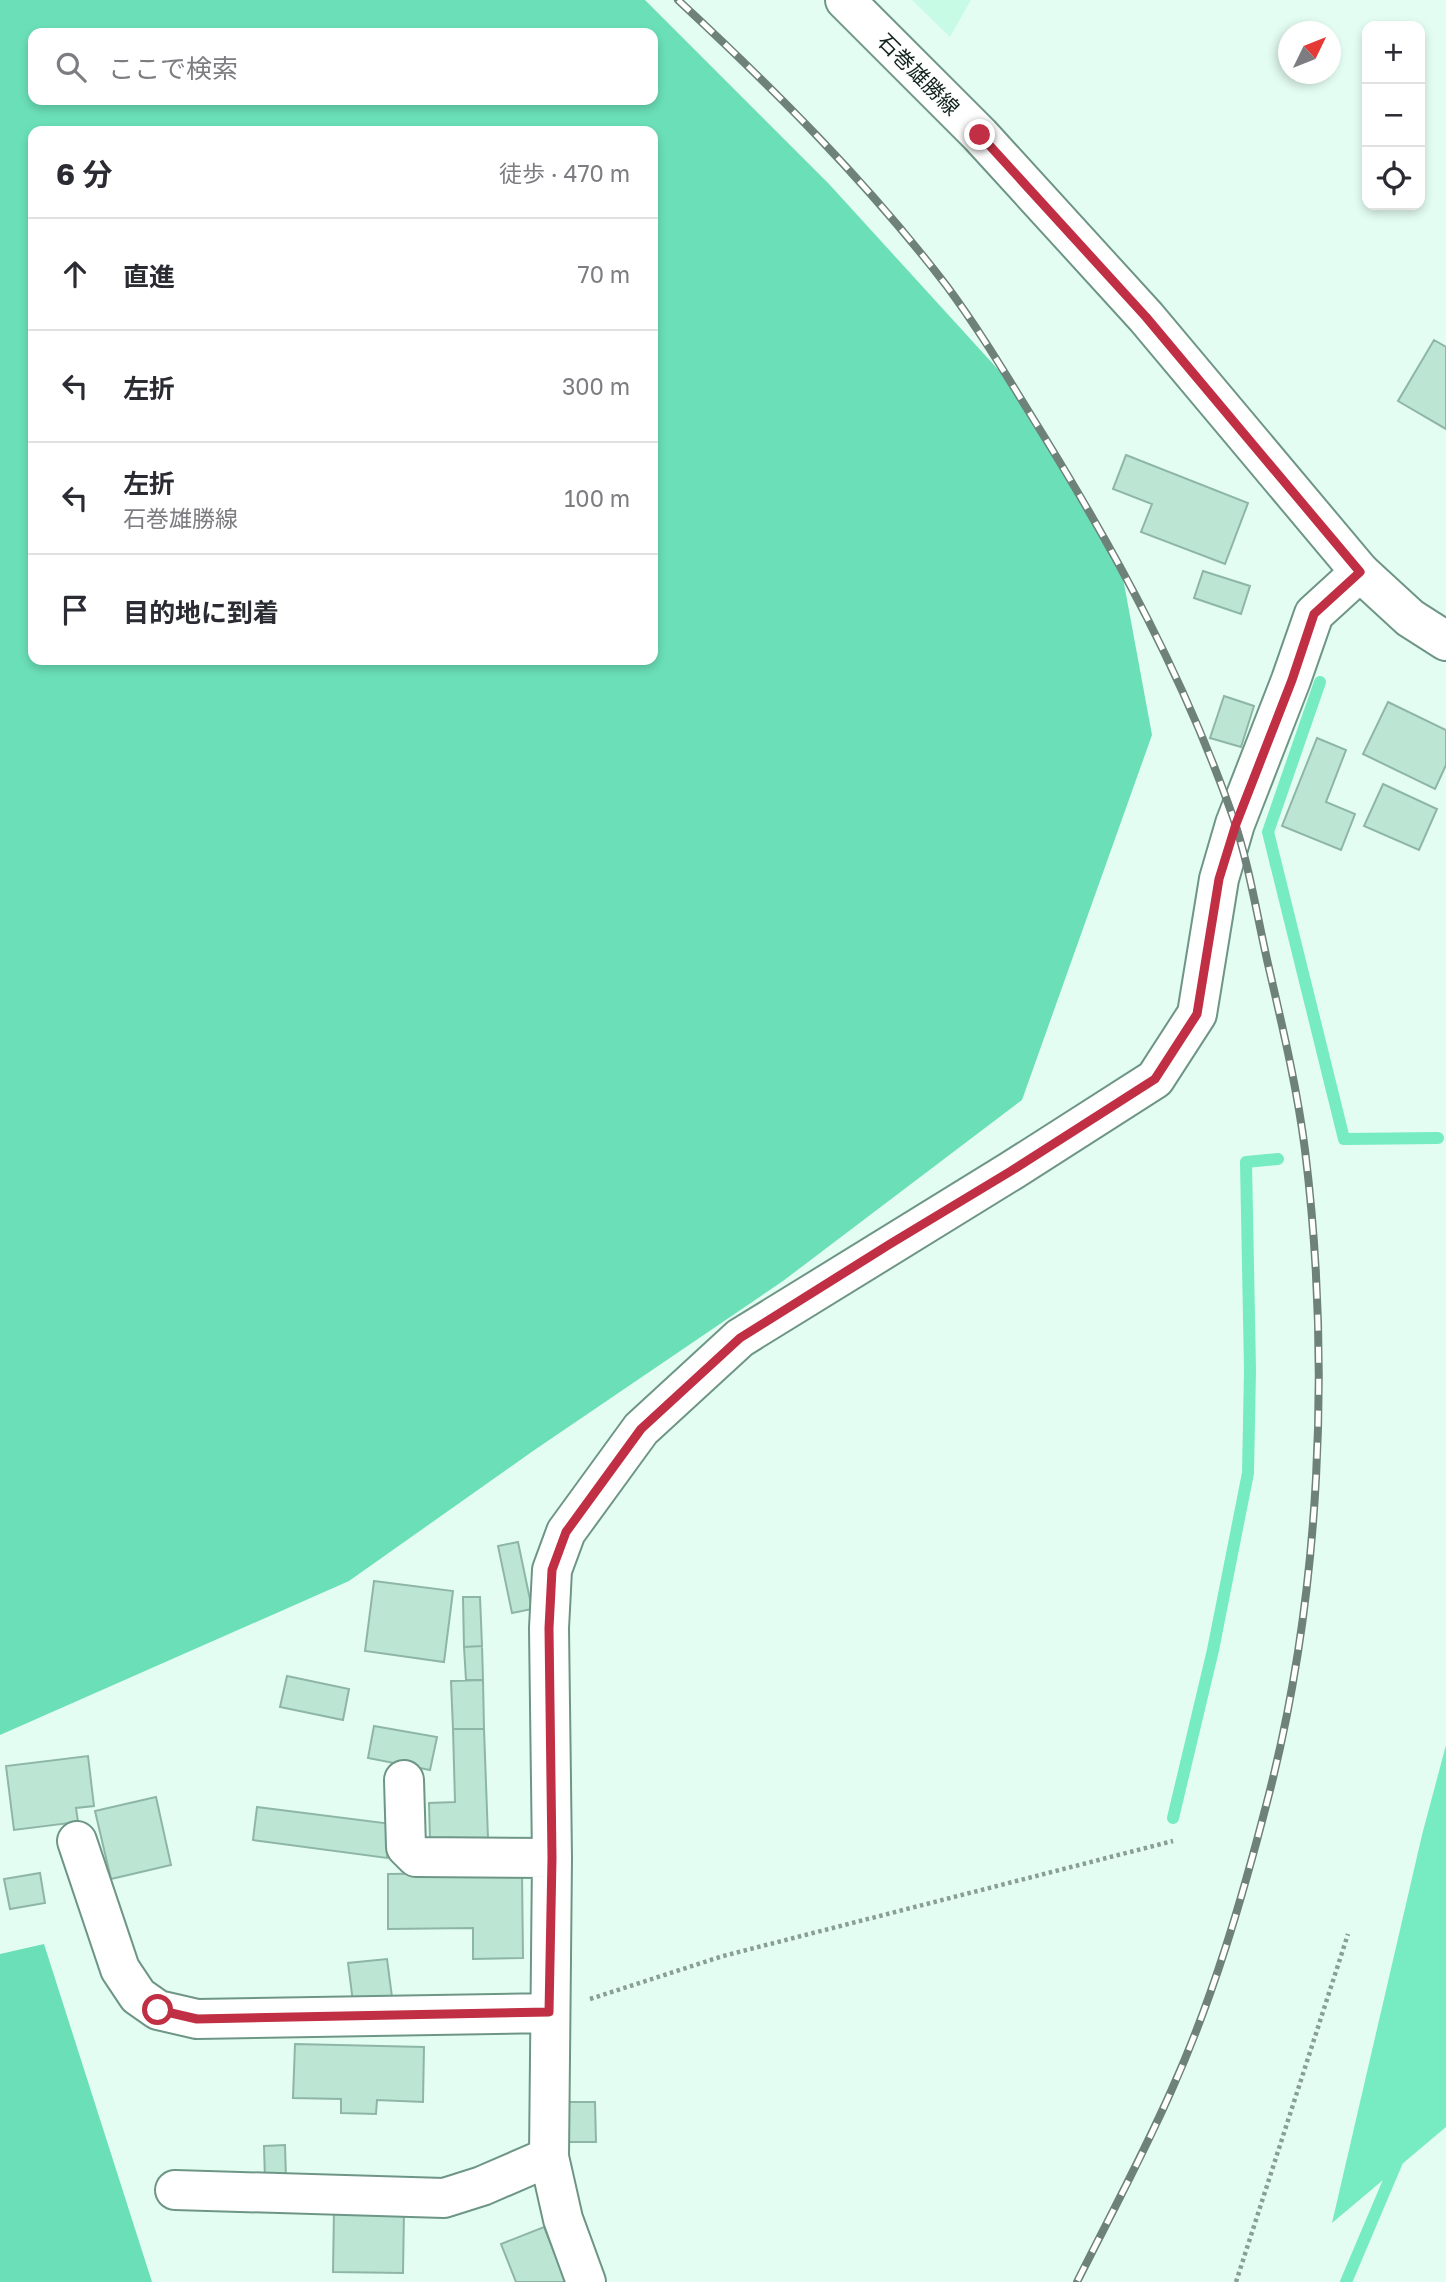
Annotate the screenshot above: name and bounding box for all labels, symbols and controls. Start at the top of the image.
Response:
north arrow [1278,21,1341,84]
map controls [1362,21,1425,210]
button: + [1362,21,1425,84]
search box [28,28,658,105]
street label: 石巻雄勝線 [873,28,965,120]
icon: search [52,48,90,86]
text: ここで検索 [108,53,238,84]
button: − [1362,84,1425,147]
route end [964,119,995,150]
button: locate [1362,147,1425,210]
text: 6 分 [56,156,113,192]
text: 徒歩 · 470 m [499,159,630,187]
icon: ahead [56,255,94,293]
text: 70 m [577,260,630,288]
text: 直進 [123,261,175,292]
icon: left [56,367,94,405]
text: 300 m [562,372,630,400]
text: 左折 [123,373,175,404]
text: 左折 [123,468,175,499]
icon: left [56,479,94,517]
text: 100 m [564,484,630,512]
text: 石巻雄勝線 [123,504,238,532]
icon: arrive [56,591,94,629]
text: 目的地に到着 [123,597,279,628]
route start [142,1994,173,2025]

